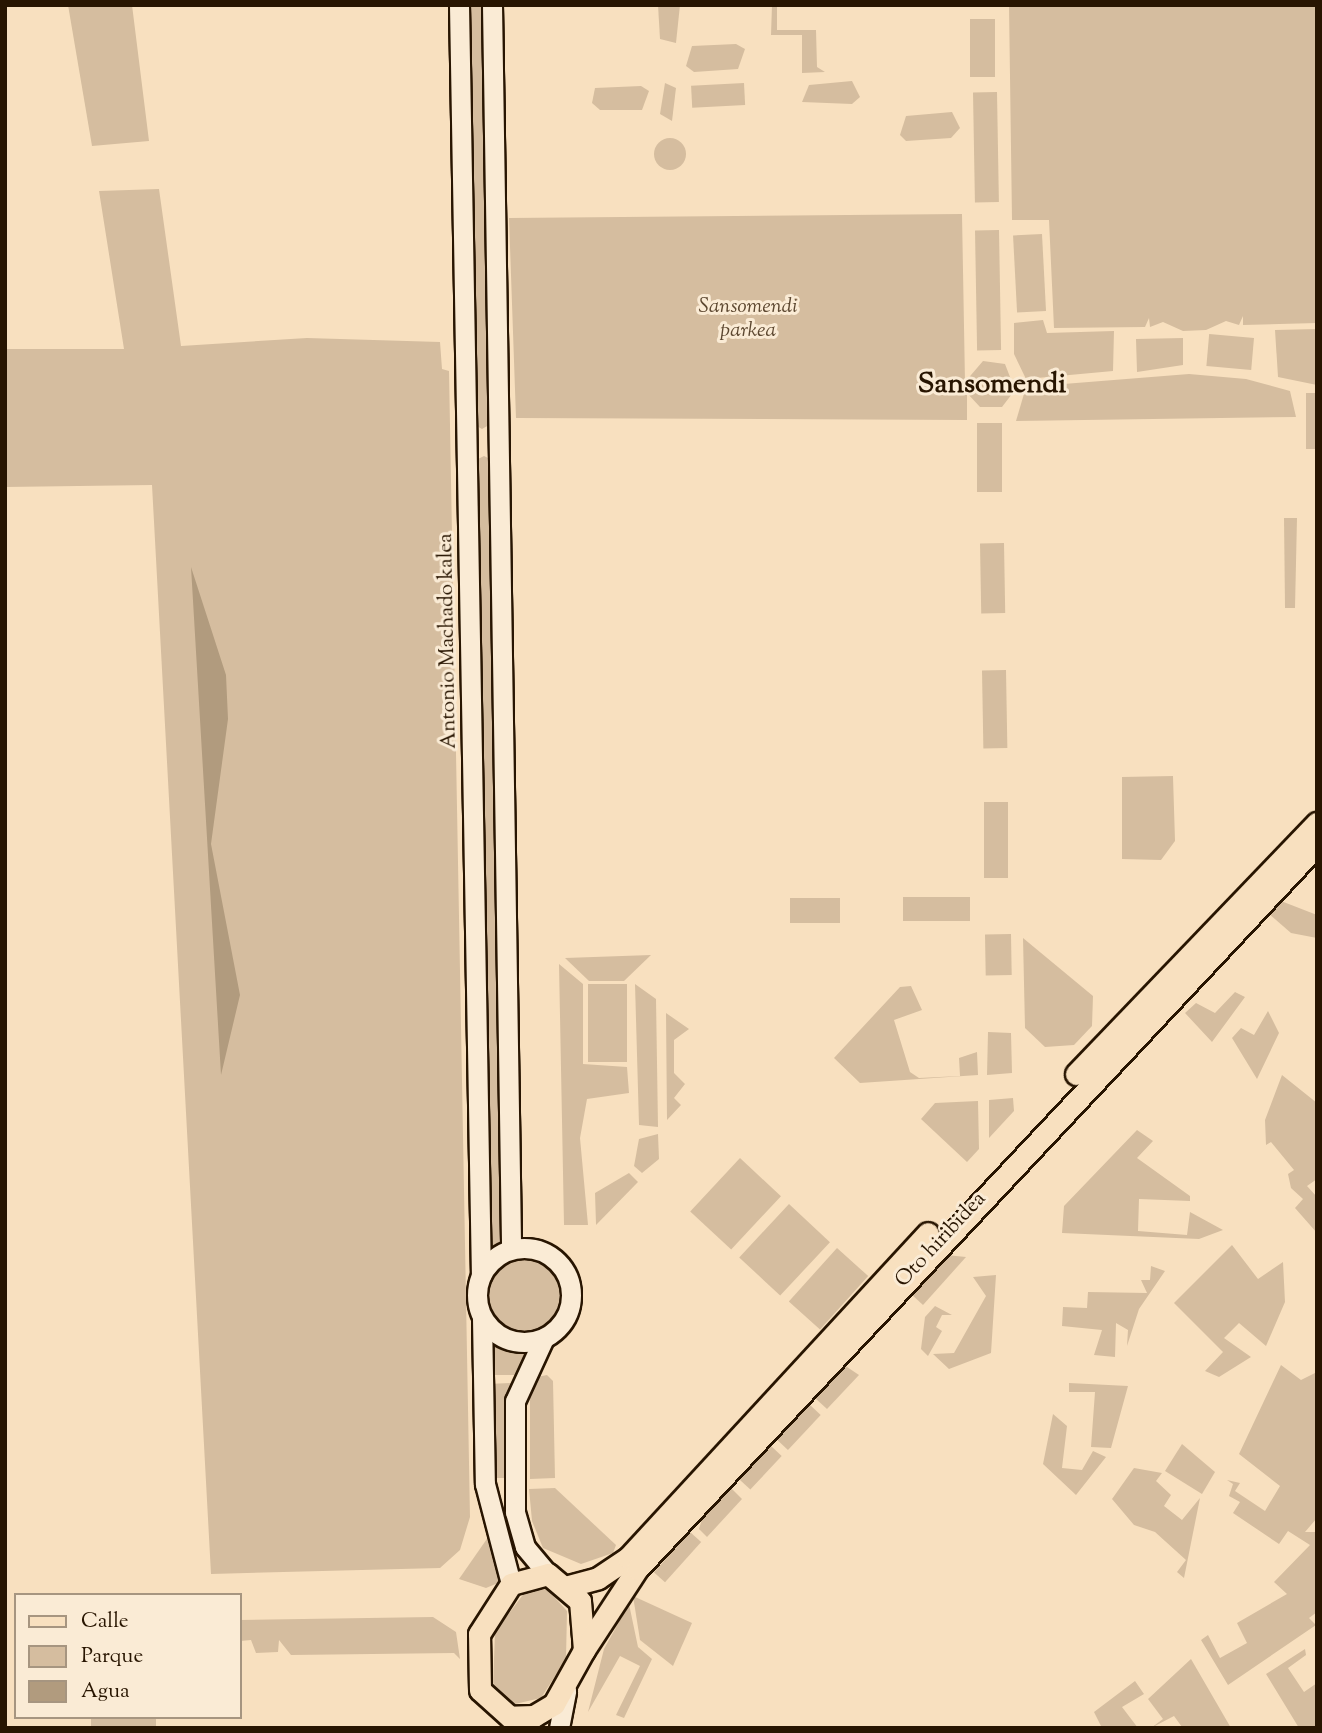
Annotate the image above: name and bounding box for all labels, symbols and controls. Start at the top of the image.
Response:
park label: Sansomendi parkea [699,294,797,344]
district label: Sansomendi [918,368,1066,402]
street label: Antonio Machado kalea [434,533,462,749]
street label: Oto hiribidea [890,1187,992,1293]
legend [14,1593,242,1719]
text: Calle [81,1607,129,1637]
text: Parque [81,1642,143,1672]
text: Agua [81,1677,130,1707]

